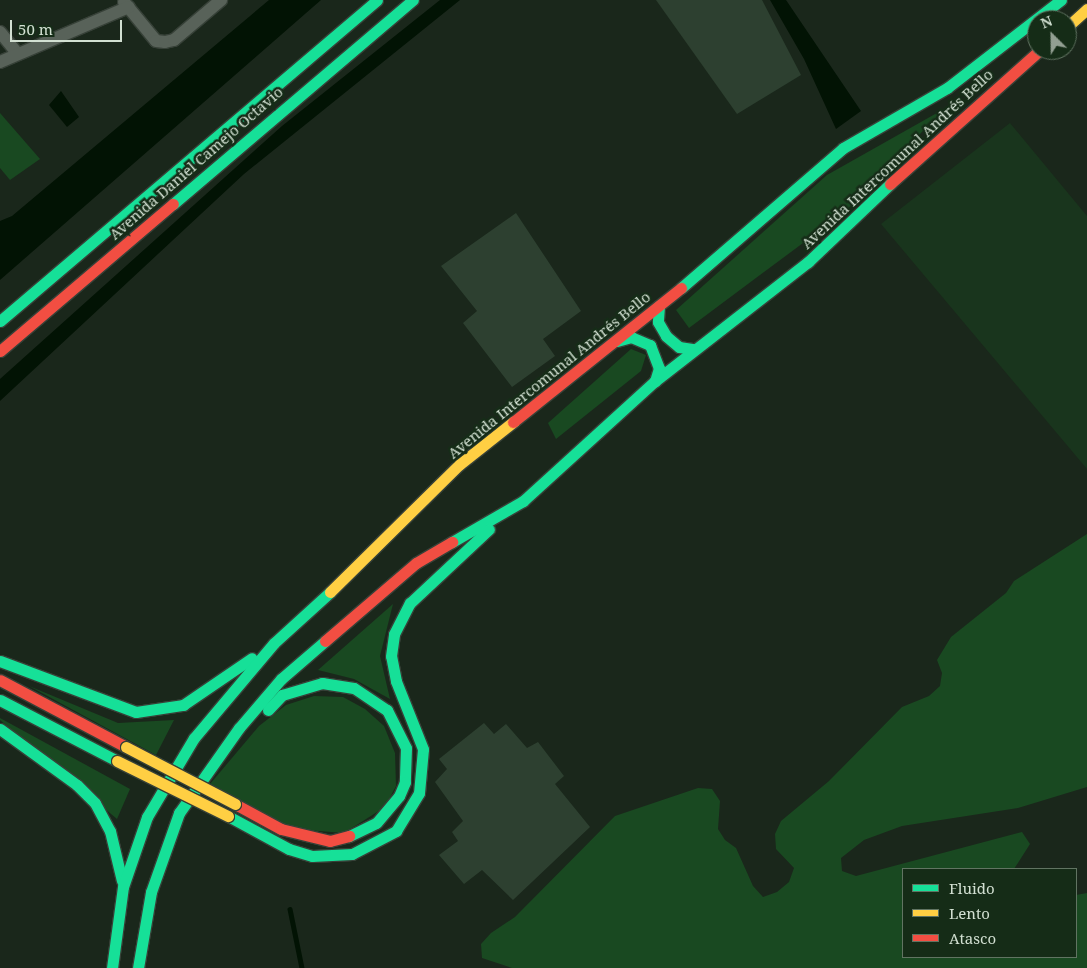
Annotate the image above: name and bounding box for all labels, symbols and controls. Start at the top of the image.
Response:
scale bar [12,10,125,42]
north arrow [1027,10,1077,60]
text: N [1038,11,1055,33]
text: 50 m [18,19,53,39]
street label: Avenida Intercomunal Andrés Bello [797,65,997,253]
street label: Avenida Daniel Camejo Octavio [106,83,286,243]
street label: Avenida Intercomunal Andrés Bello [444,288,654,462]
legend [902,868,1077,958]
text: Fluido [949,878,995,898]
text: Lento [949,903,990,923]
text: Atasco [949,928,996,948]

